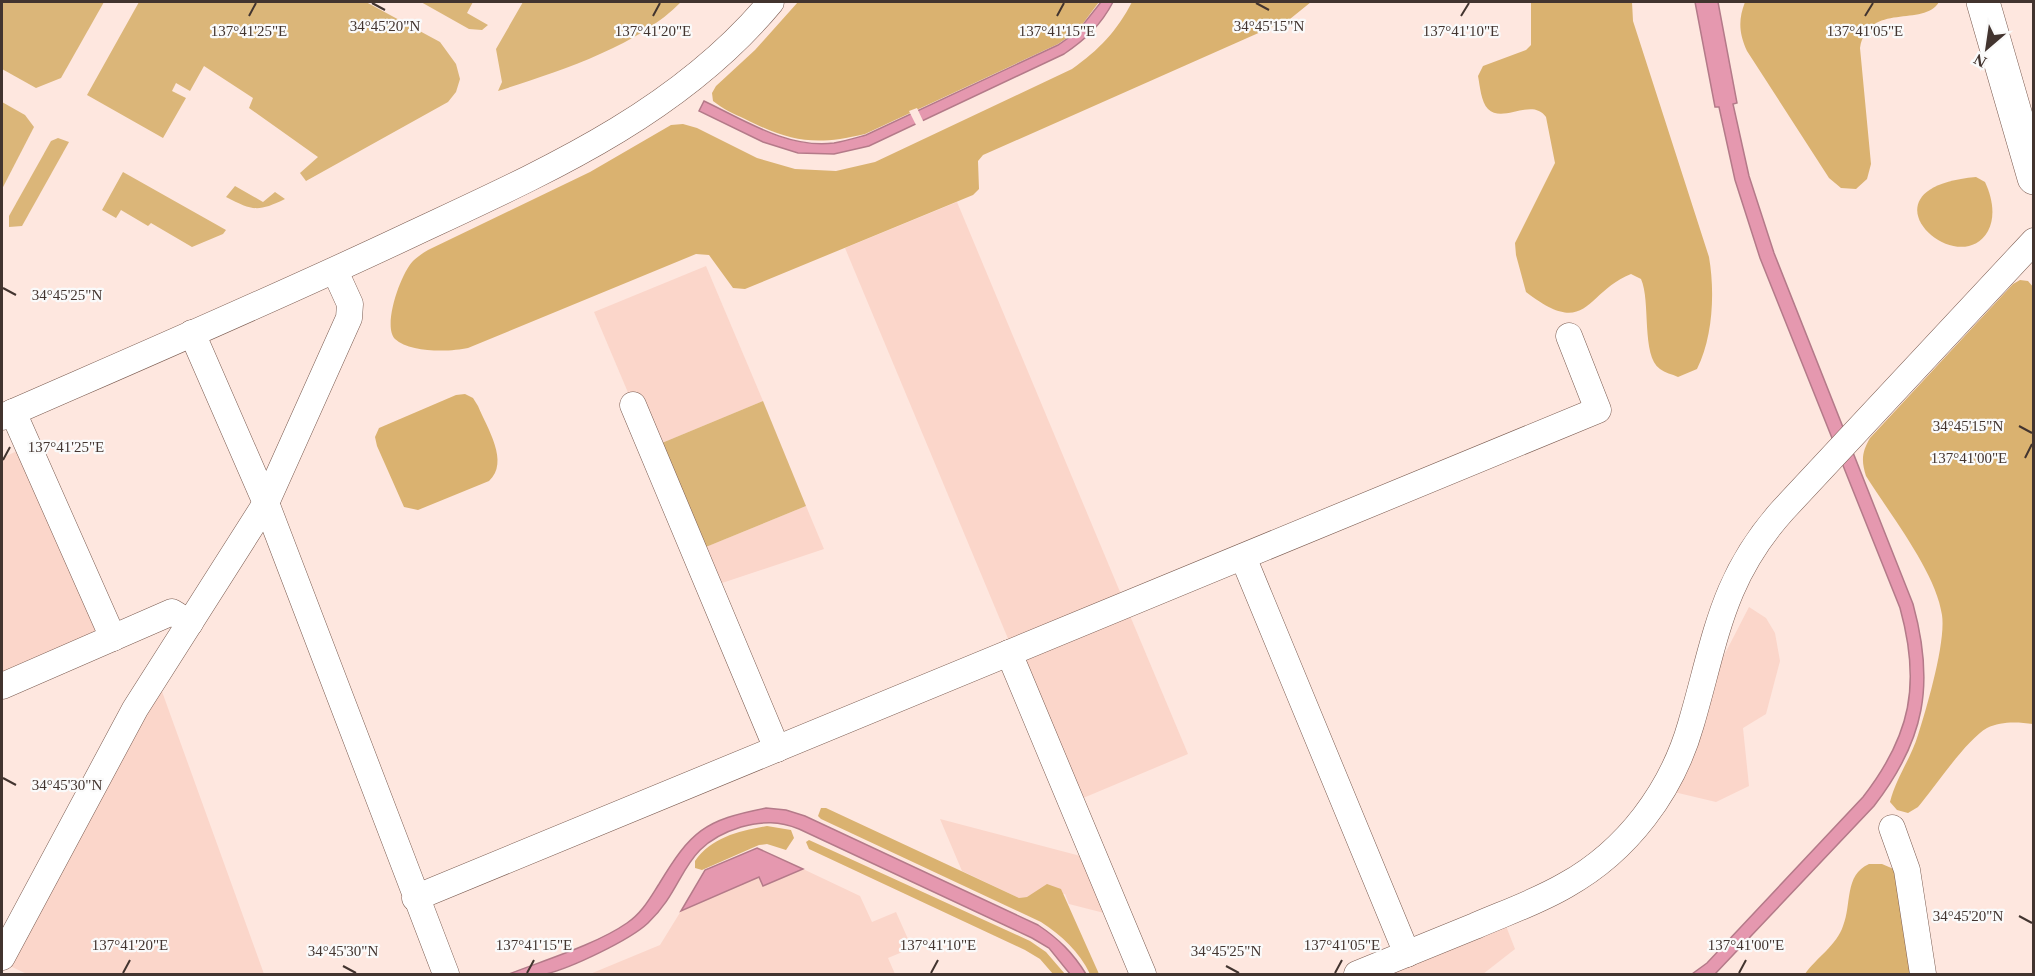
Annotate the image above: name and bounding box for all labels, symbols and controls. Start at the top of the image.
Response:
text: 34°45'20"N [350,18,420,34]
text: 34°45'15"N [1234,18,1304,34]
north arrow [1957,18,2017,78]
text: 137°41'25"E [211,23,287,39]
text: 137°41'20"E [615,23,691,39]
text: 137°41'15"E [1019,23,1095,39]
text: 137°41'10"E [1423,23,1499,39]
text: 137°41'05"E [1827,23,1903,39]
text: N [1970,50,1989,71]
text: 34°45'25"N [32,287,102,303]
text: 34°45'15"N [1933,418,2003,434]
text: 137°41'25"E [28,439,104,455]
text: 137°41'00"E [1931,450,2007,466]
text: 34°45'30"N [32,777,102,793]
text: 34°45'20"N [1933,908,2003,924]
text: 137°41'20"E [92,937,168,953]
text: 137°41'15"E [496,937,572,953]
text: 137°41'10"E [900,937,976,953]
text: 137°41'05"E [1304,937,1380,953]
text: 137°41'00"E [1708,937,1784,953]
text: 34°45'30"N [308,943,378,959]
text: 34°45'25"N [1191,943,1261,959]

